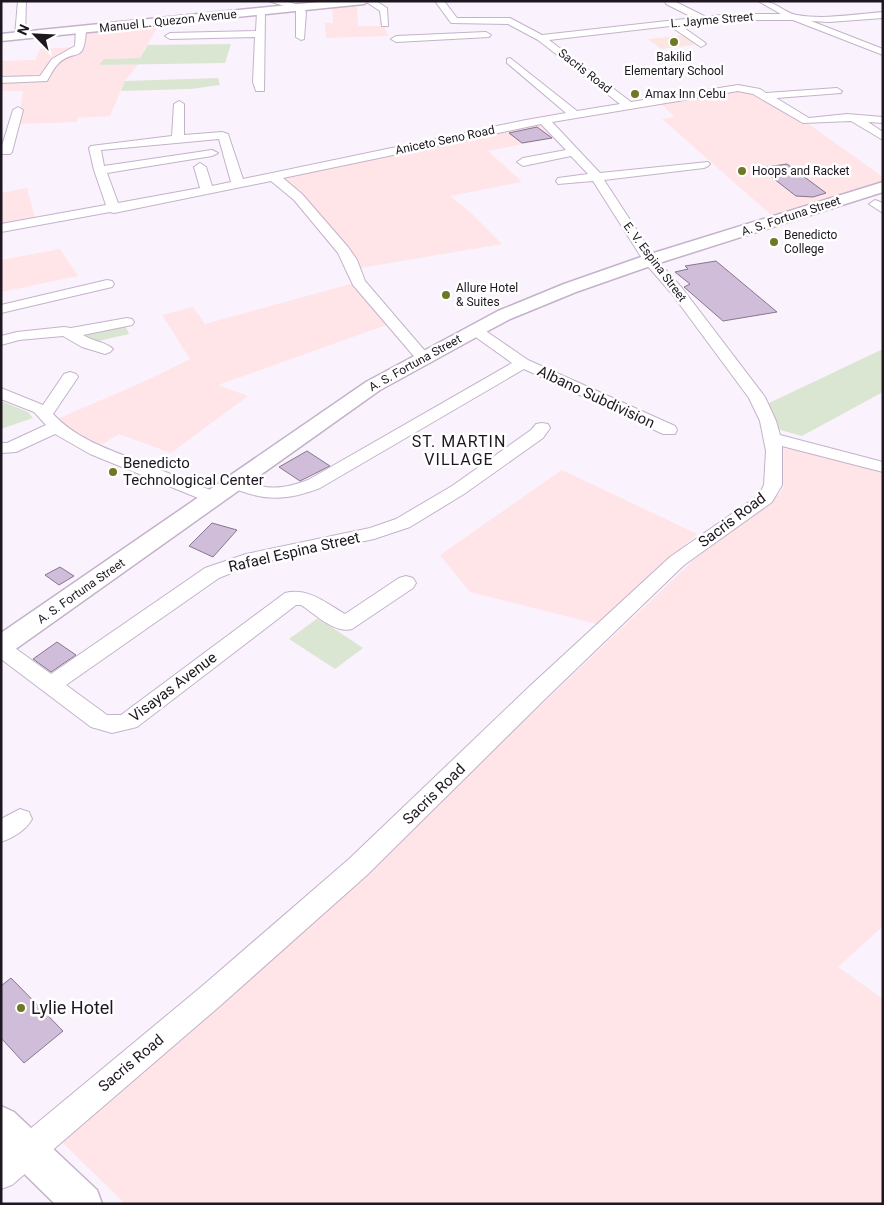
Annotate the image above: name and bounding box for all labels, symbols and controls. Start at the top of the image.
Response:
street label: Manuel L. Quezon Avenue [99,7,237,35]
street label: L. Jayme Street [670,9,754,31]
north arrow [10,10,60,60]
text: N [14,22,32,37]
marker: Bakilid Elementary School [668,36,680,48]
street label: Sacris Road [556,46,614,96]
place label: Bakilid Elementary School [624,50,724,78]
place label: Amax Inn Cebu [645,87,726,101]
marker: Amax Inn Cebu [629,88,641,100]
street label: Aniceto Seno Road [394,123,496,157]
place label: Hoops and Racket [752,164,850,178]
marker: Hoops and Racket [736,165,748,177]
street label: A. S. Fortuna Street [740,193,842,239]
street label: E. V. Espina Street [621,219,689,305]
place label: Benedicto College [784,228,838,256]
marker: Benedicto College [768,236,780,248]
place label: Allure Hotel & Suites [456,281,518,309]
marker: Allure Hotel & Suites [440,289,452,301]
street label: A. S. Fortuna Street [366,332,464,394]
street label: Albano Subdivision [534,362,658,432]
district label: ST. MARTIN VILLAGE [412,432,506,469]
place label: Benedicto Technological Center [123,454,264,489]
marker: Benedicto Technological Center [107,466,119,478]
street label: Sacris Road [695,489,769,551]
street label: Rafael Espina Street [227,528,361,576]
street label: A. S. Fortuna Street [35,556,127,626]
street label: Visayas Avenue [126,648,220,726]
street label: Sacris Road [399,760,469,828]
place label: Lylie Hotel [31,997,114,1018]
marker: Lylie Hotel [15,1002,27,1014]
street label: Sacris Road [95,1031,167,1095]

